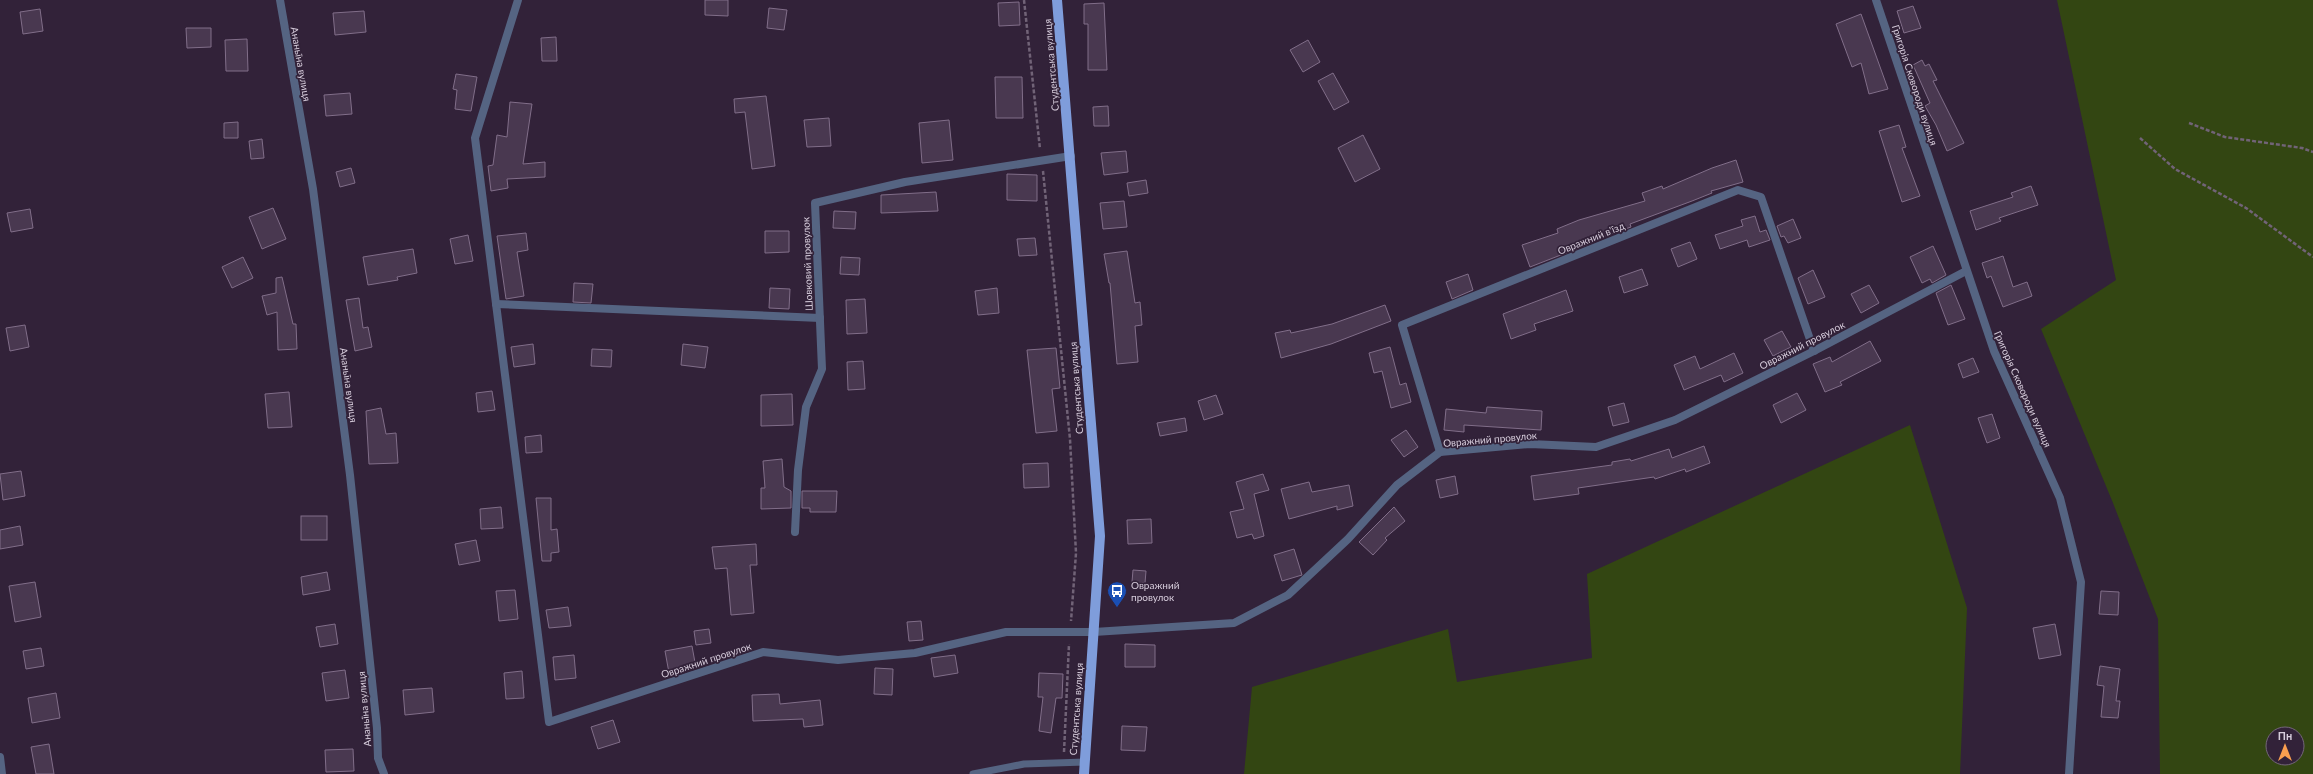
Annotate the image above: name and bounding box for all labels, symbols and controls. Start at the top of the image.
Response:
street label: Студентська вулиця [1041,18,1061,112]
street label: Григорія Сковороди вулиця [1890,23,1940,147]
street label: Ананьїна вулиця [289,26,313,102]
street label: Шовковий провулок [799,216,815,311]
street label: Овражний в'їзд [1556,219,1626,257]
street label: Овражний провулок [1757,318,1847,372]
street label: Григорія Сковороди вулиця [1992,329,2054,449]
street label: Студентська вулиця [1067,341,1085,435]
street label: Ананьїна вулиця [338,347,360,423]
street label: Овражний провулок [1443,429,1538,449]
place label: Овражний провулок [1131,579,1180,603]
bus stop icon: Овражний провулок [1106,580,1128,608]
street label: Овражний провулок [659,639,753,680]
street label: Студентська вулиця [1067,662,1085,756]
street label: Ананьїна вулиця [355,671,373,747]
north arrow [2265,726,2305,766]
text: Пн [2278,729,2292,742]

